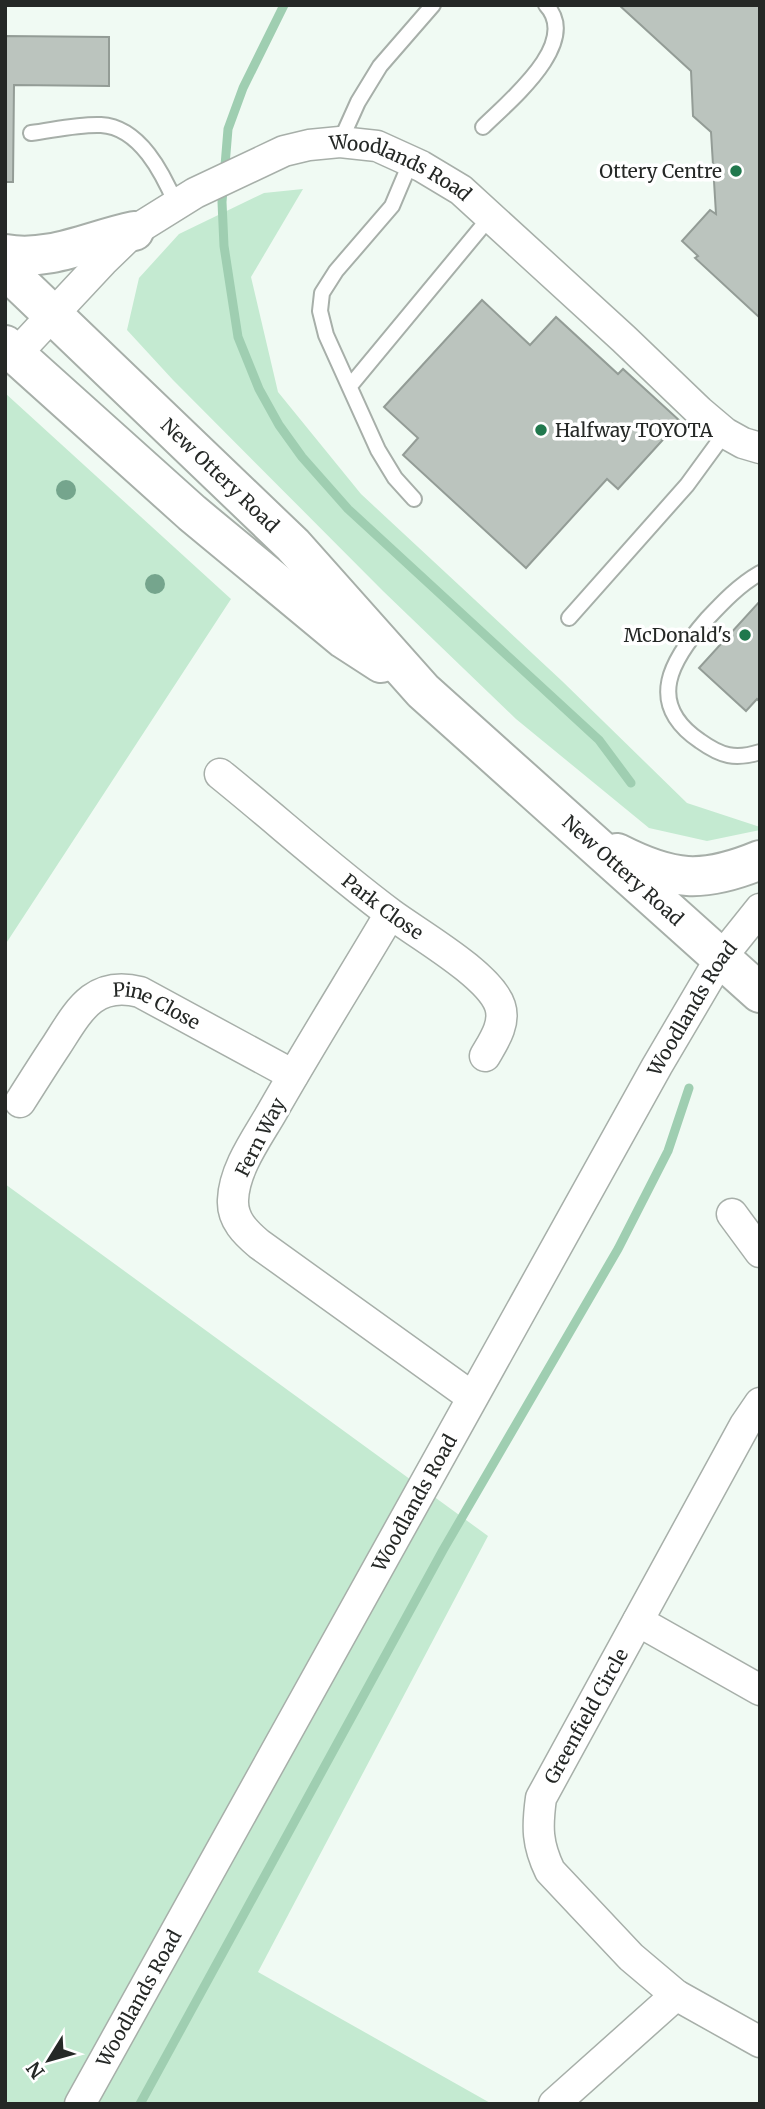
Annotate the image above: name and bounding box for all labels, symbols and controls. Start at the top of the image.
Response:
street label: Woodlands Road [327,129,477,206]
place label: Ottery Centre [599,159,722,183]
marker: Ottery Centre [728,163,744,179]
street label: New Ottery Road [156,413,284,537]
place label: Halfway TOYOTA [555,418,714,442]
marker: Halfway TOYOTA [533,422,549,438]
place label: McDonald's [624,623,731,647]
marker: McDonald's [737,627,753,643]
street label: New Ottery Road [558,810,689,931]
street label: Park Close [337,869,428,945]
street label: Woodlands Road [642,936,742,1081]
street label: Pine Close [112,977,204,1034]
street label: Fern Way [230,1093,290,1181]
street label: Woodlands Road [366,1430,462,1576]
street label: Greenfield Circle [539,1644,633,1788]
street label: Woodlands Road [91,1926,186,2072]
north arrow [14,2025,84,2095]
text: N [21,2057,50,2083]

